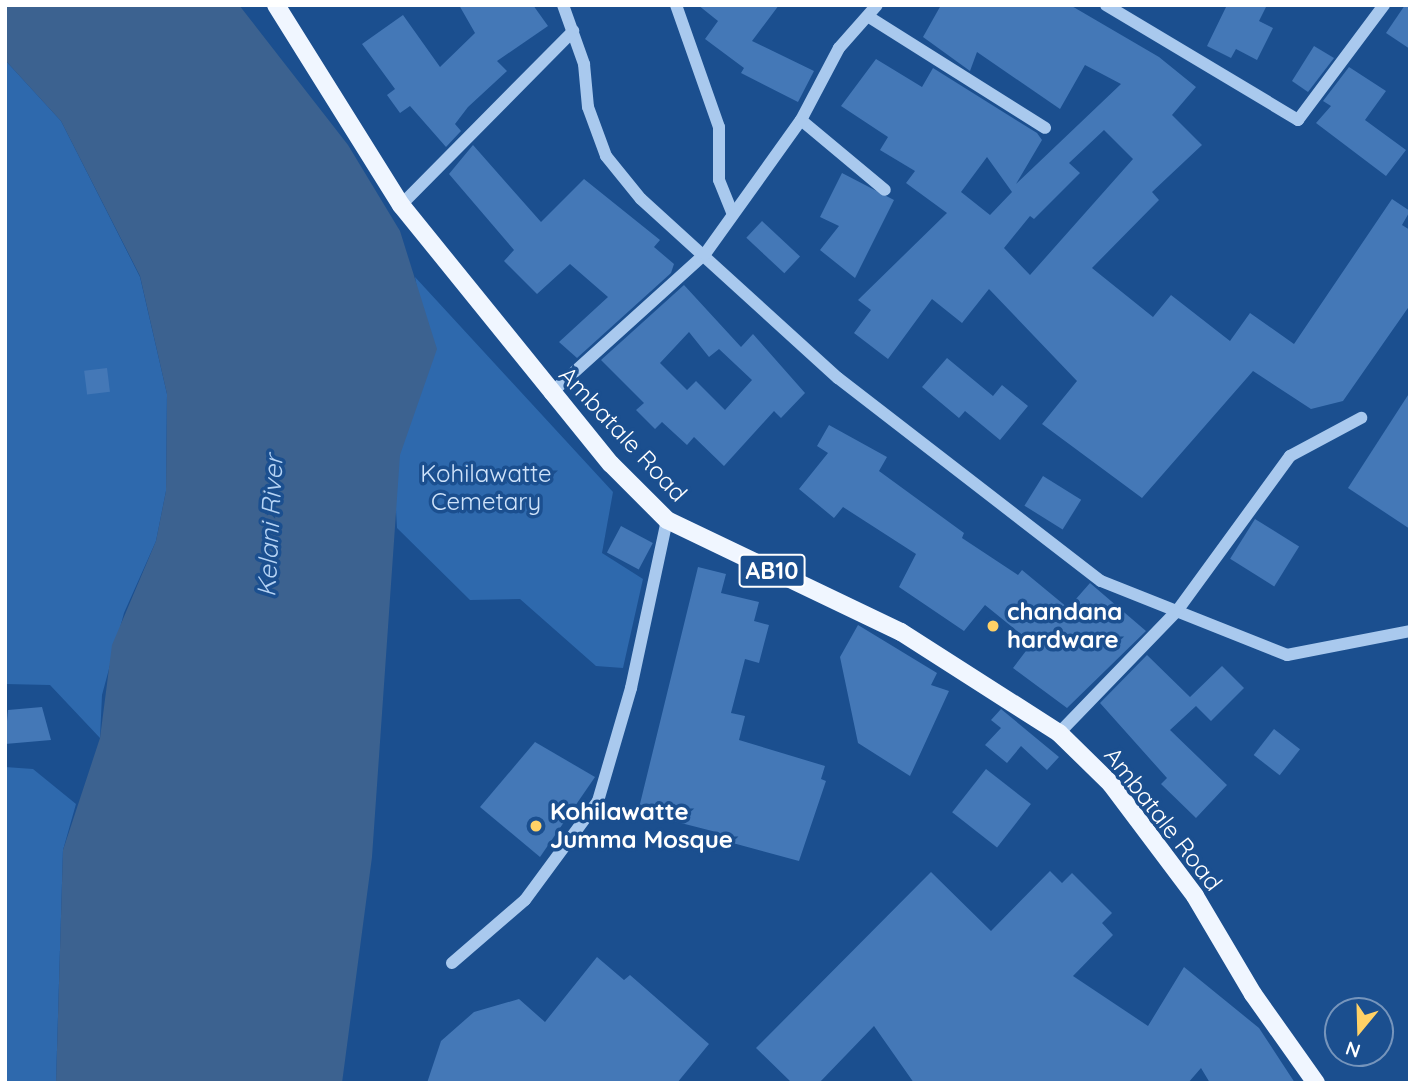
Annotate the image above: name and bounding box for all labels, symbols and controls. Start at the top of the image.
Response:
street label: Ambatale Road [553,361,693,507]
water label: Kelani River [251,454,289,598]
park label: Kohilawatte Cemetary [420,460,552,516]
road number: AB10 [737,552,807,590]
place label: chandana hardware [1007,598,1122,654]
marker: chandana hardware [985,618,1001,634]
street label: Ambatale Road [1098,742,1228,896]
place label: Kohilawatte Jumma Mosque [550,798,733,854]
marker: Kohilawatte Jumma Mosque [528,818,544,834]
north arrow [1324,997,1394,1067]
text: N [1342,1036,1363,1064]

